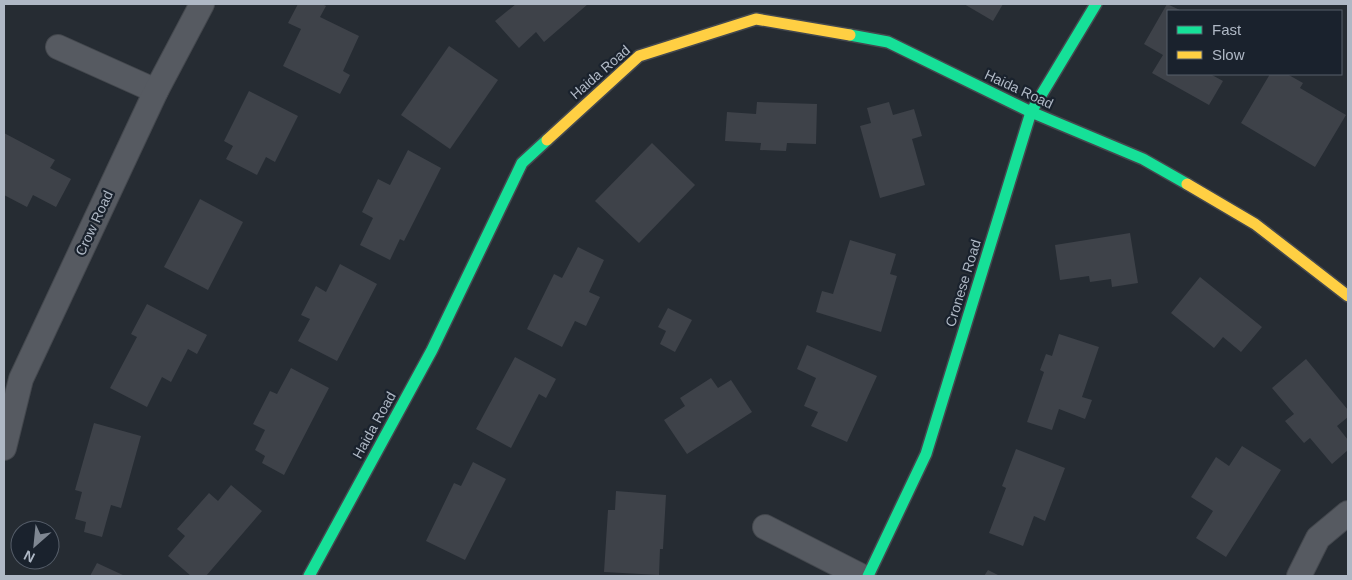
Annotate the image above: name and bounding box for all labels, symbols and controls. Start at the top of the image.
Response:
legend [1167,10,1342,75]
text: Fast [1212,21,1242,38]
street label: Haida Road [567,42,633,102]
text: Slow [1212,46,1245,63]
street label: Haida Road [982,66,1056,112]
street label: Crow Road [72,188,116,258]
street label: Cronese Road [942,237,984,329]
street label: Haida Road [349,389,399,461]
north arrow [10,520,60,570]
text: N [21,547,37,566]

